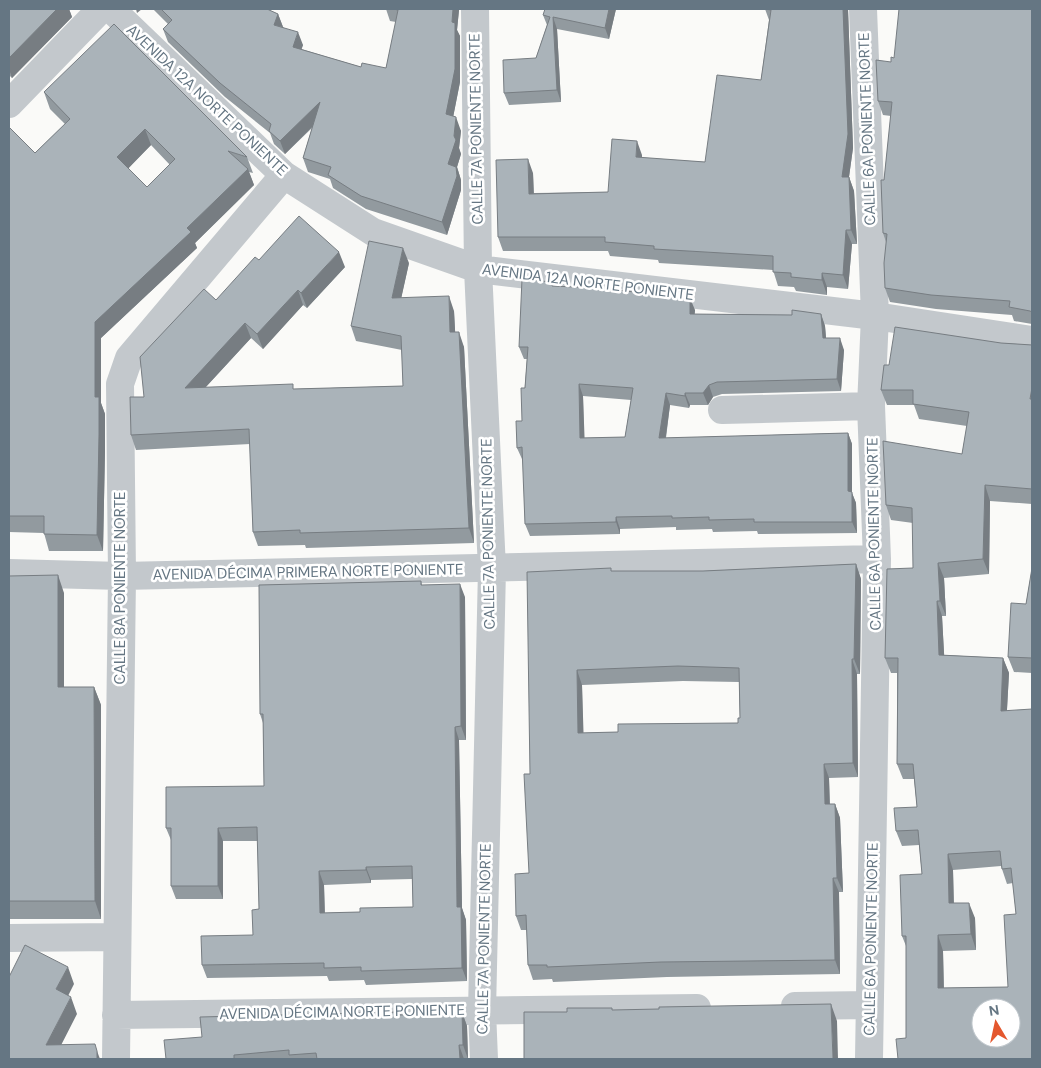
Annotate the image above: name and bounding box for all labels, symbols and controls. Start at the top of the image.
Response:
street label: AVENIDA 12A NORTE PONIENTE [122,20,292,180]
street label: CALLE 6A PONIENTE NORTE [854,32,880,226]
street label: CALLE 7A PONIENTE NORTE [464,33,488,225]
street label: AVENIDA 12A NORTE PONIENTE [481,259,695,305]
street label: CALLE 6A PONIENTE NORTE [862,437,886,631]
street label: CALLE 7A PONIENTE NORTE [476,438,500,630]
street label: CALLE 8A PONIENTE NORTE [110,491,130,685]
street label: AVENIDA DÉCIMA PRIMERA NORTE PONIENTE [152,559,464,585]
street label: CALLE 6A PONIENTE NORTE [859,842,883,1036]
street label: CALLE 7A PONIENTE NORTE [472,843,496,1035]
north arrow [971,998,1021,1048]
street label: AVENIDA DÉCIMA NORTE PONIENTE [219,1000,465,1024]
text: N [988,1000,1000,1020]

